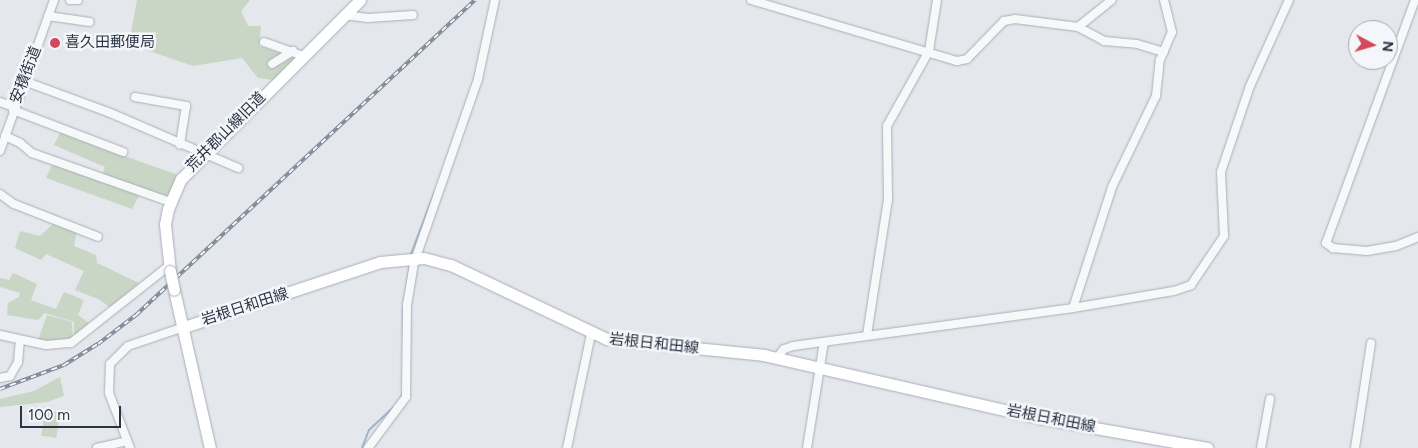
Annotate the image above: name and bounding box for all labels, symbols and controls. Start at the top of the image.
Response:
north arrow [1348,20,1398,70]
place label: 喜久田郵便局 [65,34,155,52]
marker: 喜久田郵便局 [49,37,61,49]
text: N [1378,40,1396,53]
street label: 安積街道 [7,44,45,106]
street label: 荒井郡山線旧道 [183,89,269,175]
street label: 岩根日和田線 [199,285,291,329]
street label: 岩根日和田線 [608,330,700,358]
scale bar [22,396,124,428]
street label: 岩根日和田線 [1005,402,1097,436]
text: 100 m [28,406,70,424]

